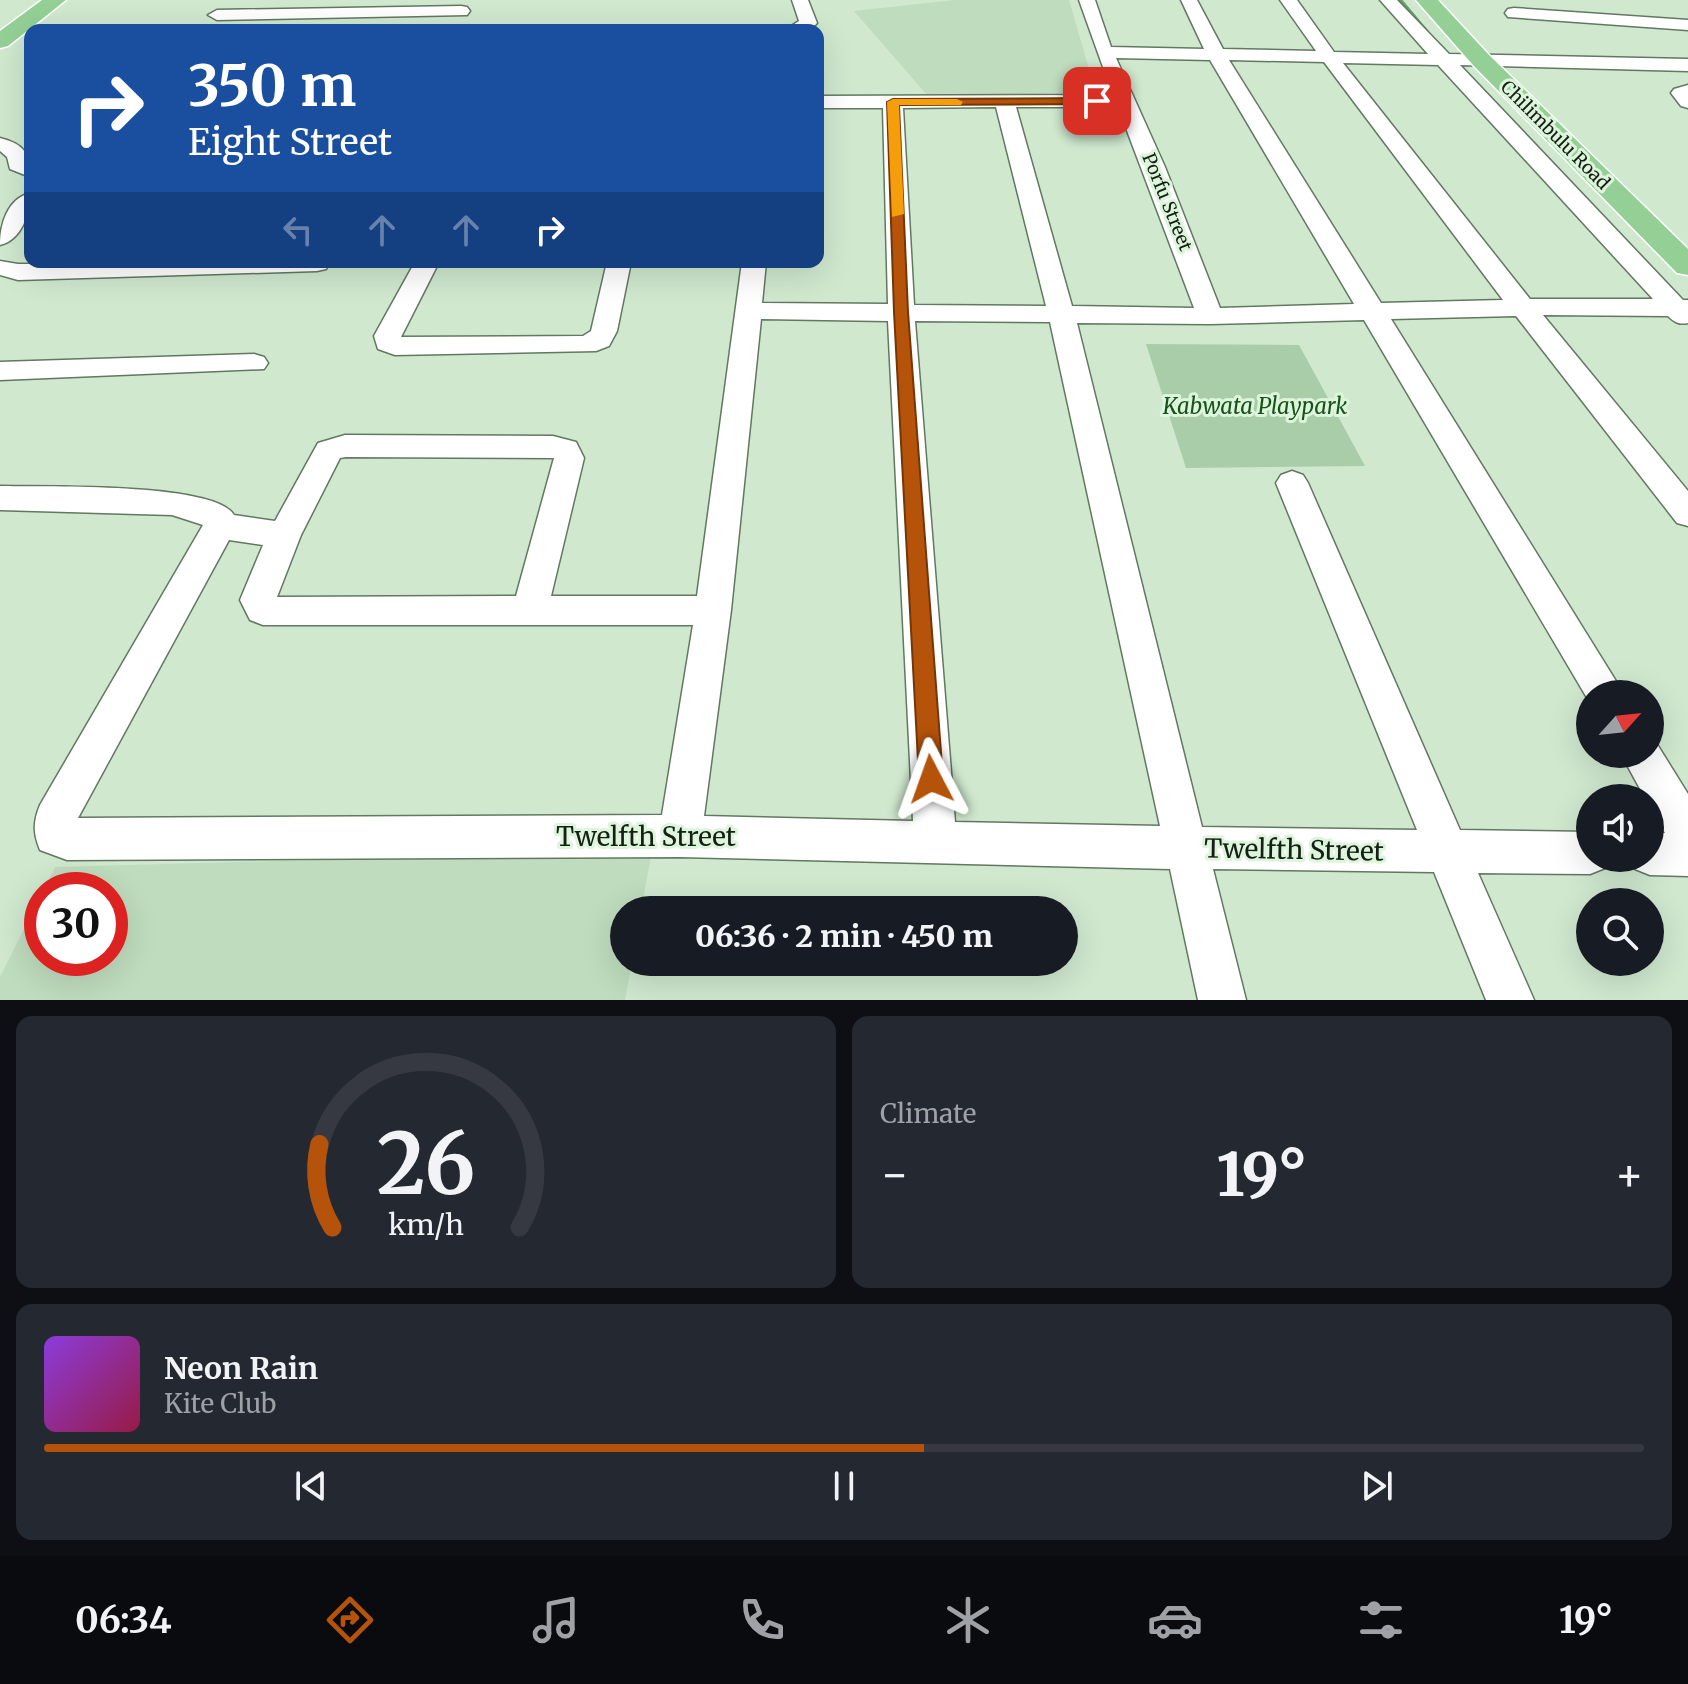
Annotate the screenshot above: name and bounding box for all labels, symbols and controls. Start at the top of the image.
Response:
text: 350 m [188,51,356,121]
icon: right [56,56,160,160]
pin [1063,67,1131,135]
street label: Chilimbulu Road [1496,75,1615,194]
icon: arrive [1075,79,1119,123]
text: Eight Street [188,120,392,165]
street label: Porfu Street [1137,149,1198,254]
icon: left [276,208,320,252]
icon: ahead [360,208,404,252]
icon: ahead [444,208,488,252]
icon: right [528,208,572,252]
park label: Kabwata Playpark [1162,392,1347,420]
north arrow [1576,680,1664,768]
map controls [1576,680,1664,976]
position arrow [889,737,973,821]
button: sound [1576,784,1664,872]
street label: Twelfth Street [556,820,736,853]
street label: Twelfth Street [1204,831,1384,868]
speed limit sign: 30 [24,872,128,976]
button: search [1576,888,1664,976]
text: 06:36 · 2 min · 450 m [695,917,993,955]
text: Climate [880,1097,976,1130]
text: 26 [377,1112,475,1217]
text: 19° [1217,1137,1307,1212]
text: − [880,1147,909,1202]
text: + [1615,1147,1644,1202]
text: km/h [388,1207,464,1243]
text: Neon Rain [164,1349,318,1387]
text: Kite Club [164,1387,276,1420]
icon: previous [289,1464,333,1508]
icon: pause [822,1464,866,1508]
icon: next [1355,1464,1399,1508]
icon: directions [322,1592,378,1648]
icon: music [528,1592,584,1648]
icon: phone [734,1592,790,1648]
icon: climate [940,1592,996,1648]
icon: car [1147,1592,1203,1648]
icon: filters [1353,1592,1409,1648]
text: 06:34 [75,1598,172,1643]
text: 19° [1559,1598,1613,1643]

